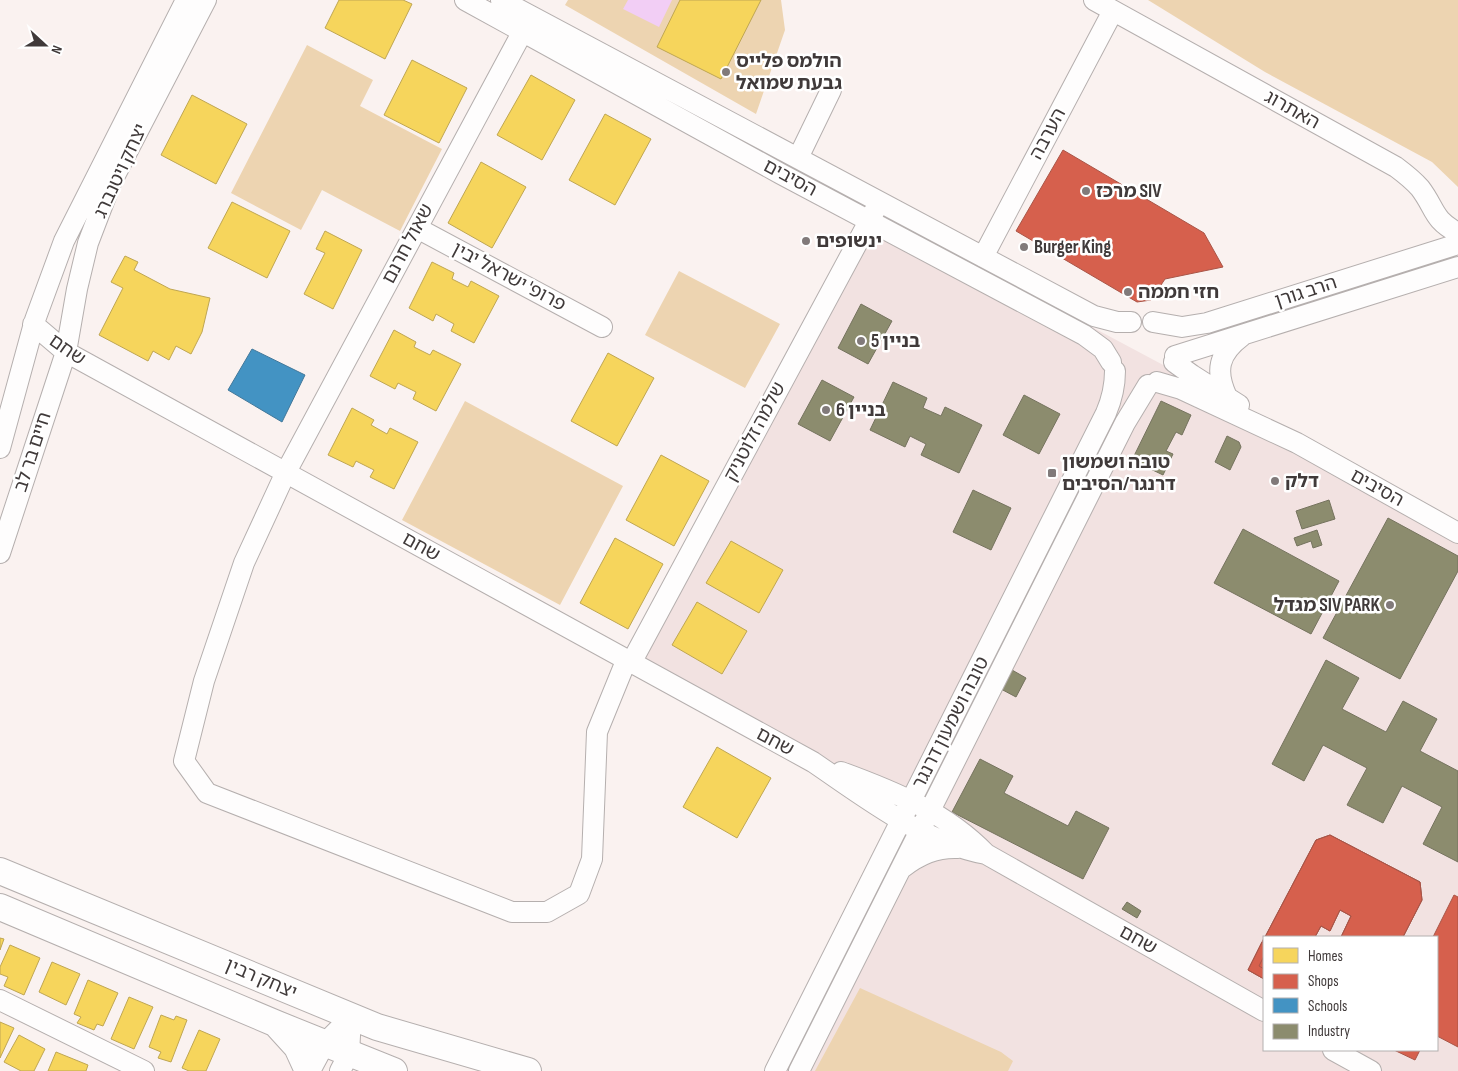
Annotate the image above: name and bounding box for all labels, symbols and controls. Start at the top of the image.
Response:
north arrow [20,20,70,70]
text: N [47,43,66,56]
place label: הולמס פלייס גבעת שמואל [736,50,842,95]
marker: הולמס פלייס גבעת שמואל [720,66,732,78]
street label: האתרוג [1260,85,1324,135]
street label: הערבה [1025,104,1071,164]
street label: יצחק ויטנברג [89,120,153,222]
street label: הסיבים [759,154,821,202]
place label: מרכז SIV [1096,180,1162,203]
marker: מרכז SIV [1080,185,1092,197]
street label: שאול חרנם [377,200,439,288]
place label: ינשופים [816,230,882,253]
marker: ינשופים [800,235,812,247]
place label: Burger King [1034,236,1111,259]
street label: פרופ' ישראל יבין [448,237,570,317]
marker: Burger King [1018,241,1030,253]
street label: הרב גורן [1272,271,1340,313]
place label: חזי חממה [1138,281,1219,304]
marker: חזי חממה [1122,286,1134,298]
street label: שחם [44,329,90,371]
place label: בניין 5 [871,330,920,353]
marker: בניין 5 [855,335,867,347]
street label: שלמה זלוטניק [719,378,791,486]
place label: בניין 6 [836,399,886,422]
marker: בניין 6 [820,404,832,416]
street label: חיים בר לב [9,409,57,495]
place label: טובה ושמשון דרנגר/הסיבים [1062,451,1176,496]
street label: הסיבים [1346,464,1408,512]
marker: טובה ושמשון דרנגר/הסיבים [1046,467,1058,479]
place label: דלק [1285,470,1319,493]
marker: דלק [1269,475,1281,487]
street label: שחם [398,527,444,567]
place label: מגדל SIV PARK [1274,594,1381,617]
marker: מגדל SIV PARK [1384,599,1396,611]
street label: טובה ושמעון דרנגר [908,653,994,793]
street label: שחם [752,723,798,761]
street label: שחם [1115,920,1161,960]
legend [1263,936,1438,1051]
text: Homes [1308,947,1343,966]
street label: יצחק רבין [222,954,300,1004]
text: Shops [1308,972,1339,991]
text: Schools [1308,997,1347,1016]
text: Industry [1308,1022,1350,1041]

